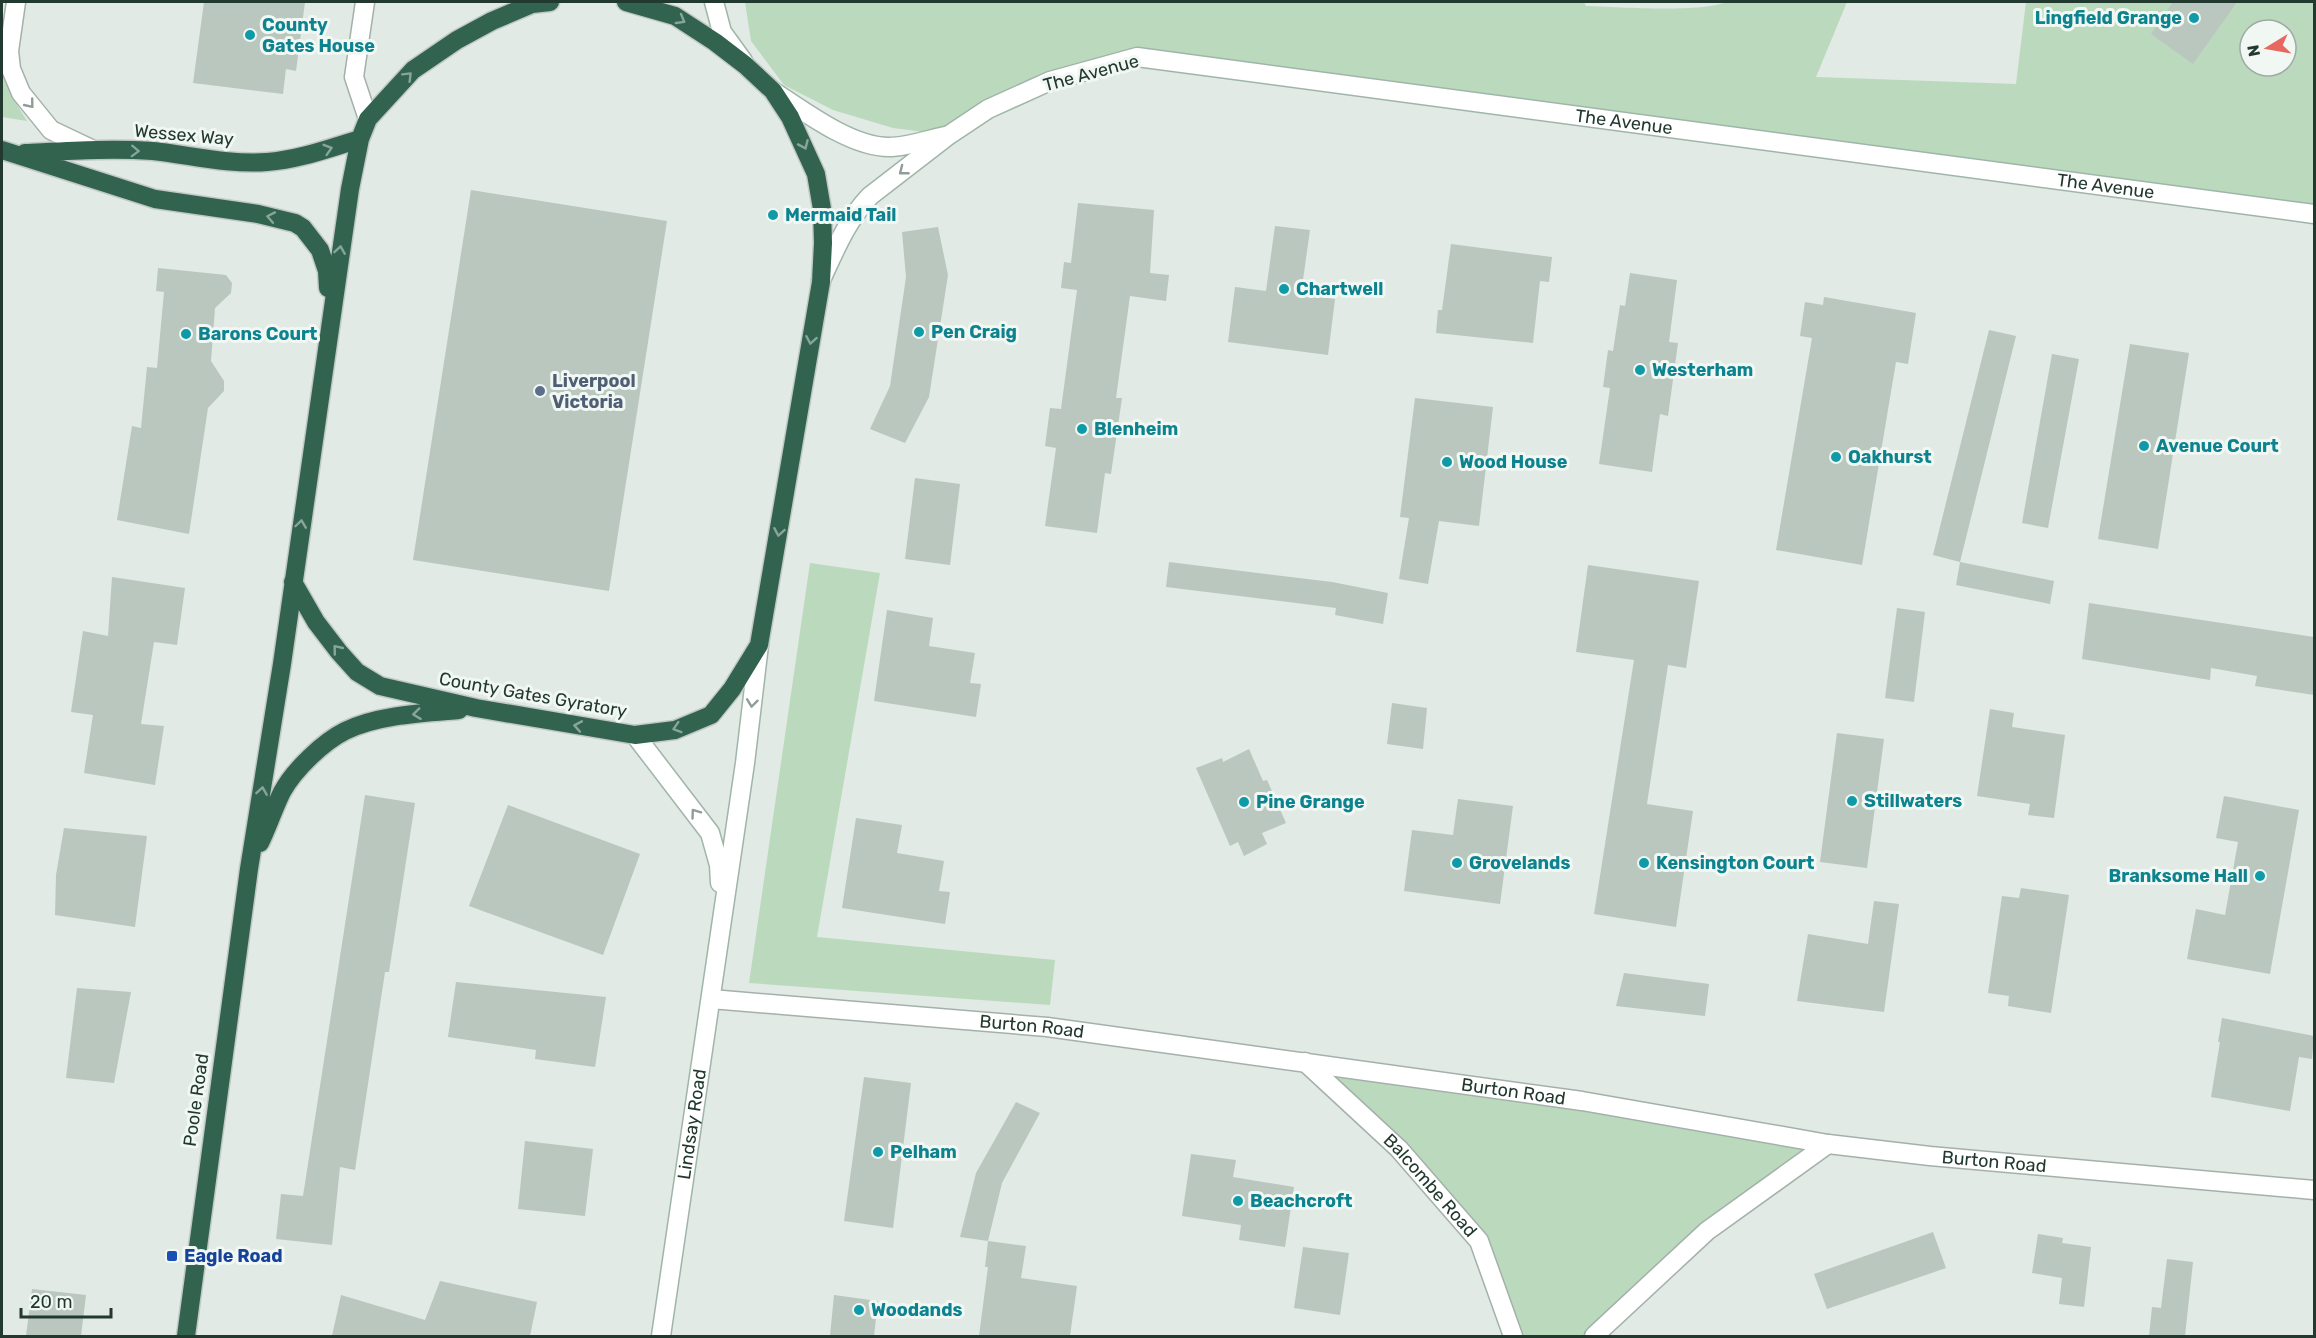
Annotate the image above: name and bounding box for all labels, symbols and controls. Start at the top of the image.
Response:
place label: Lingfield Grange [2035,7,2182,29]
marker: Lingfield Grange [2187,11,2201,25]
one-way arrow [675,13,685,25]
place label: County Gates House [262,14,375,57]
north arrow [2238,18,2298,78]
marker: County Gates House [243,28,257,42]
text: N [2243,43,2264,58]
street label: The Avenue [1041,50,1141,96]
one-way arrow [400,73,411,84]
one-way arrow [23,97,34,108]
street label: The Avenue [1574,105,1674,139]
street label: Wessex Way [133,120,235,150]
one-way arrow [796,139,808,150]
one-way arrow [131,144,140,157]
one-way arrow [322,144,333,156]
one-way arrow [899,164,910,175]
street label: The Avenue [2056,169,2156,204]
place label: Mermaid Tail [785,204,896,226]
marker: Mermaid Tail [766,208,780,222]
one-way arrow [266,211,276,224]
one-way arrow [334,246,346,255]
place label: Chartwell [1296,278,1383,300]
marker: Chartwell [1277,282,1291,296]
place label: Pen Craig [931,321,1017,343]
place label: Barons Court [198,323,318,345]
marker: Pen Craig [912,325,926,339]
marker: Barons Court [179,327,193,341]
one-way arrow [805,334,818,344]
place label: Westerham [1652,359,1753,381]
marker: Westerham [1633,363,1647,377]
place label: Liverpool Victoria [552,370,636,413]
marker: Liverpool Victoria [533,384,547,398]
place label: Blenheim [1094,418,1178,440]
marker: Blenheim [1075,422,1089,436]
place label: Avenue Court [2156,435,2279,457]
marker: Avenue Court [2137,439,2151,453]
place label: Oakhurst [1848,446,1932,468]
marker: Oakhurst [1829,450,1843,464]
place label: Wood House [1459,451,1568,473]
marker: Wood House [1440,455,1454,469]
one-way arrow [295,519,307,528]
one-way arrow [773,527,785,537]
one-way arrow [333,644,344,655]
street label: County Gates Gyratory [437,668,629,722]
one-way arrow [746,698,759,707]
one-way arrow [413,707,422,720]
one-way arrow [573,720,582,732]
one-way arrow [672,721,683,733]
one-way arrow [255,786,267,795]
place label: Stillwaters [1864,790,1962,812]
place label: Pine Grange [1256,791,1365,813]
marker: Stillwaters [1845,794,1859,808]
marker: Pine Grange [1237,795,1251,809]
one-way arrow [691,809,702,820]
place label: Grovelands [1469,852,1570,874]
place label: Kensington Court [1656,852,1814,874]
marker: Grovelands [1450,856,1464,870]
marker: Kensington Court [1637,856,1651,870]
place label: Branksome Hall [2108,865,2248,887]
marker: Branksome Hall [2253,869,2267,883]
street label: Burton Road [979,1010,1086,1043]
street label: Poole Road [179,1052,213,1148]
street label: Lindsay Road [673,1067,711,1181]
street label: Burton Road [1460,1073,1567,1110]
street label: Balcombe Road [1379,1129,1482,1242]
place label: Pelham [890,1141,957,1163]
marker: Pelham [871,1145,885,1159]
street label: Burton Road [1941,1146,2047,1177]
place label: Beachcroft [1250,1190,1352,1212]
marker: Beachcroft [1231,1194,1245,1208]
place label: Eagle Road [184,1245,283,1267]
marker: Eagle Road [165,1249,179,1263]
scale bar [21,1281,111,1319]
text: 20 m [30,1291,72,1313]
place label: Woodands [871,1299,963,1321]
marker: Woodands [852,1303,866,1317]

